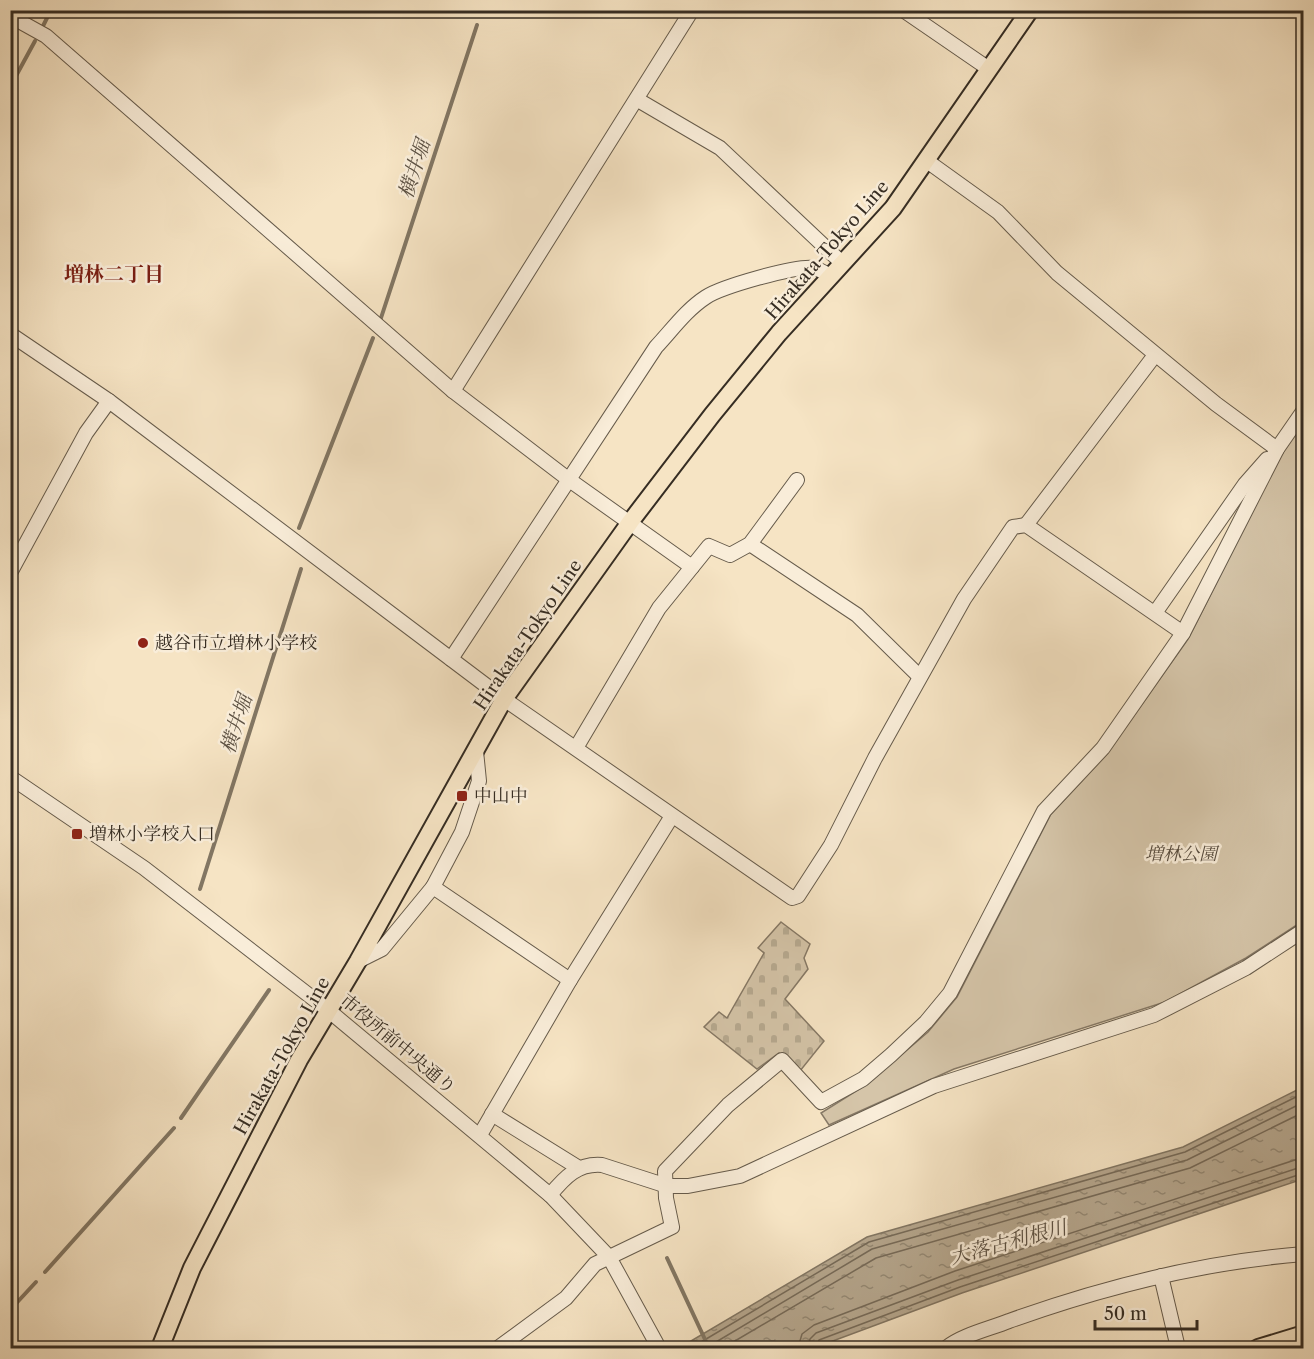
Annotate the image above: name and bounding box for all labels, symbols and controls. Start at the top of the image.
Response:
water label: 横井堀 [393,134,436,201]
street label: Hirakata-Tokyo Line [761,176,893,324]
district label: 増林二丁目 [64,262,164,286]
street label: Hirakata-Tokyo Line [469,555,587,715]
place label: 越谷市立増林小学校 [155,632,317,654]
marker: 越谷市立増林小学校 [136,636,150,650]
water label: 横井堀 [215,689,258,756]
place label: 中山中 [474,785,528,807]
marker: 中山中 [455,789,469,803]
place label: 増林小学校入口 [89,823,215,845]
marker: 増林小学校入口 [70,827,84,841]
park label: 増林公園 [1145,843,1220,865]
street label: Hirakata-Tokyo Line [229,973,335,1139]
street label: 市役所前中央通り [336,989,460,1099]
water label: 大落古利根川 [947,1214,1071,1269]
scale bar [1095,1293,1197,1331]
text: 50 m [1104,1303,1147,1325]

